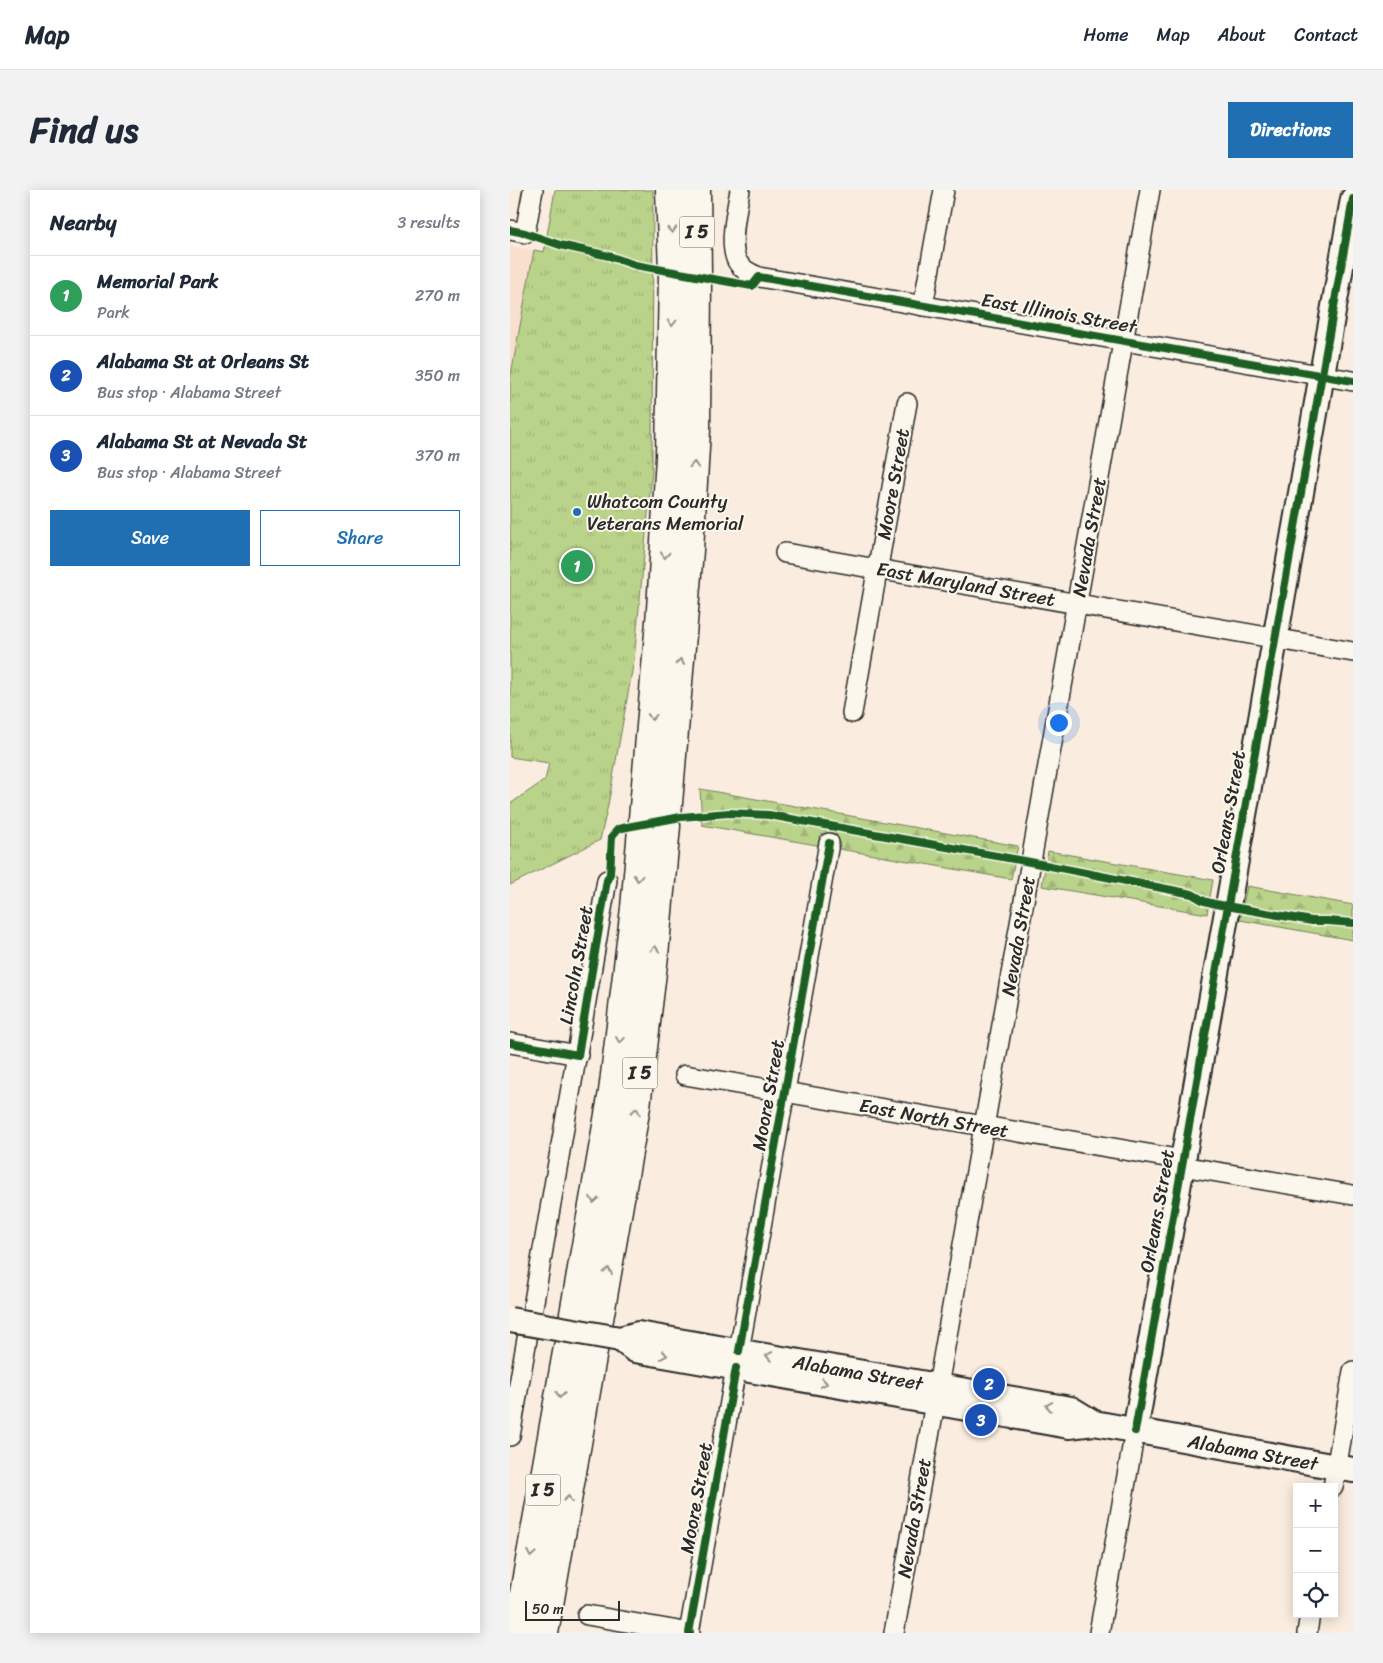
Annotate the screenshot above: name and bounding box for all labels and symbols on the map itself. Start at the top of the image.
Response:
road number: I 5 [680,217,714,248]
one-way arrow [666,226,677,234]
street label: East Illinois Street [979,283,1141,343]
one-way arrow [667,320,677,327]
street label: Moore Street [867,426,919,542]
one-way arrow [688,460,699,468]
street label: Nevada Street [1062,475,1116,599]
place label: Whatcom County Veterans Memorial [587,485,744,540]
marker: Whatcom County Veterans Memorial [571,506,583,518]
pin: 1 [561,547,593,585]
one-way arrow [659,552,670,560]
street label: East Maryland Street [874,552,1058,616]
one-way arrow [674,657,685,665]
your location [1046,710,1072,736]
one-way arrow [647,714,658,722]
street label: Orleans Street [1201,748,1255,876]
one-way arrow [633,874,644,882]
street label: Nevada Street [991,874,1045,998]
street label: Lincoln Street [549,903,603,1027]
one-way arrow [649,945,660,953]
one-way arrow [615,1036,626,1044]
street label: Moore Street [742,1037,794,1153]
road number: I 5 [622,1058,658,1088]
street label: East North Street [857,1089,1011,1147]
one-way arrow [630,1106,640,1115]
street label: Orleans Street [1130,1147,1184,1275]
one-way arrow [590,1196,600,1204]
one-way arrow [602,1266,612,1275]
street label: Alabama Street [789,1344,927,1400]
one-way arrow [660,1350,668,1360]
one-way arrow [764,1352,773,1362]
pin: 2 [973,1365,1005,1403]
one-way arrow [820,1378,829,1388]
one-way arrow [555,1390,565,1399]
pin: 3 [965,1401,997,1439]
one-way arrow [1045,1401,1054,1411]
street label: Alabama Street [1184,1424,1322,1480]
street label: Moore Street [670,1440,722,1556]
street label: Nevada Street [887,1456,941,1580]
road number: I 5 [525,1474,560,1506]
one-way arrow [562,1494,572,1503]
one-way arrow [527,1550,537,1559]
scale bar [525,1598,620,1621]

